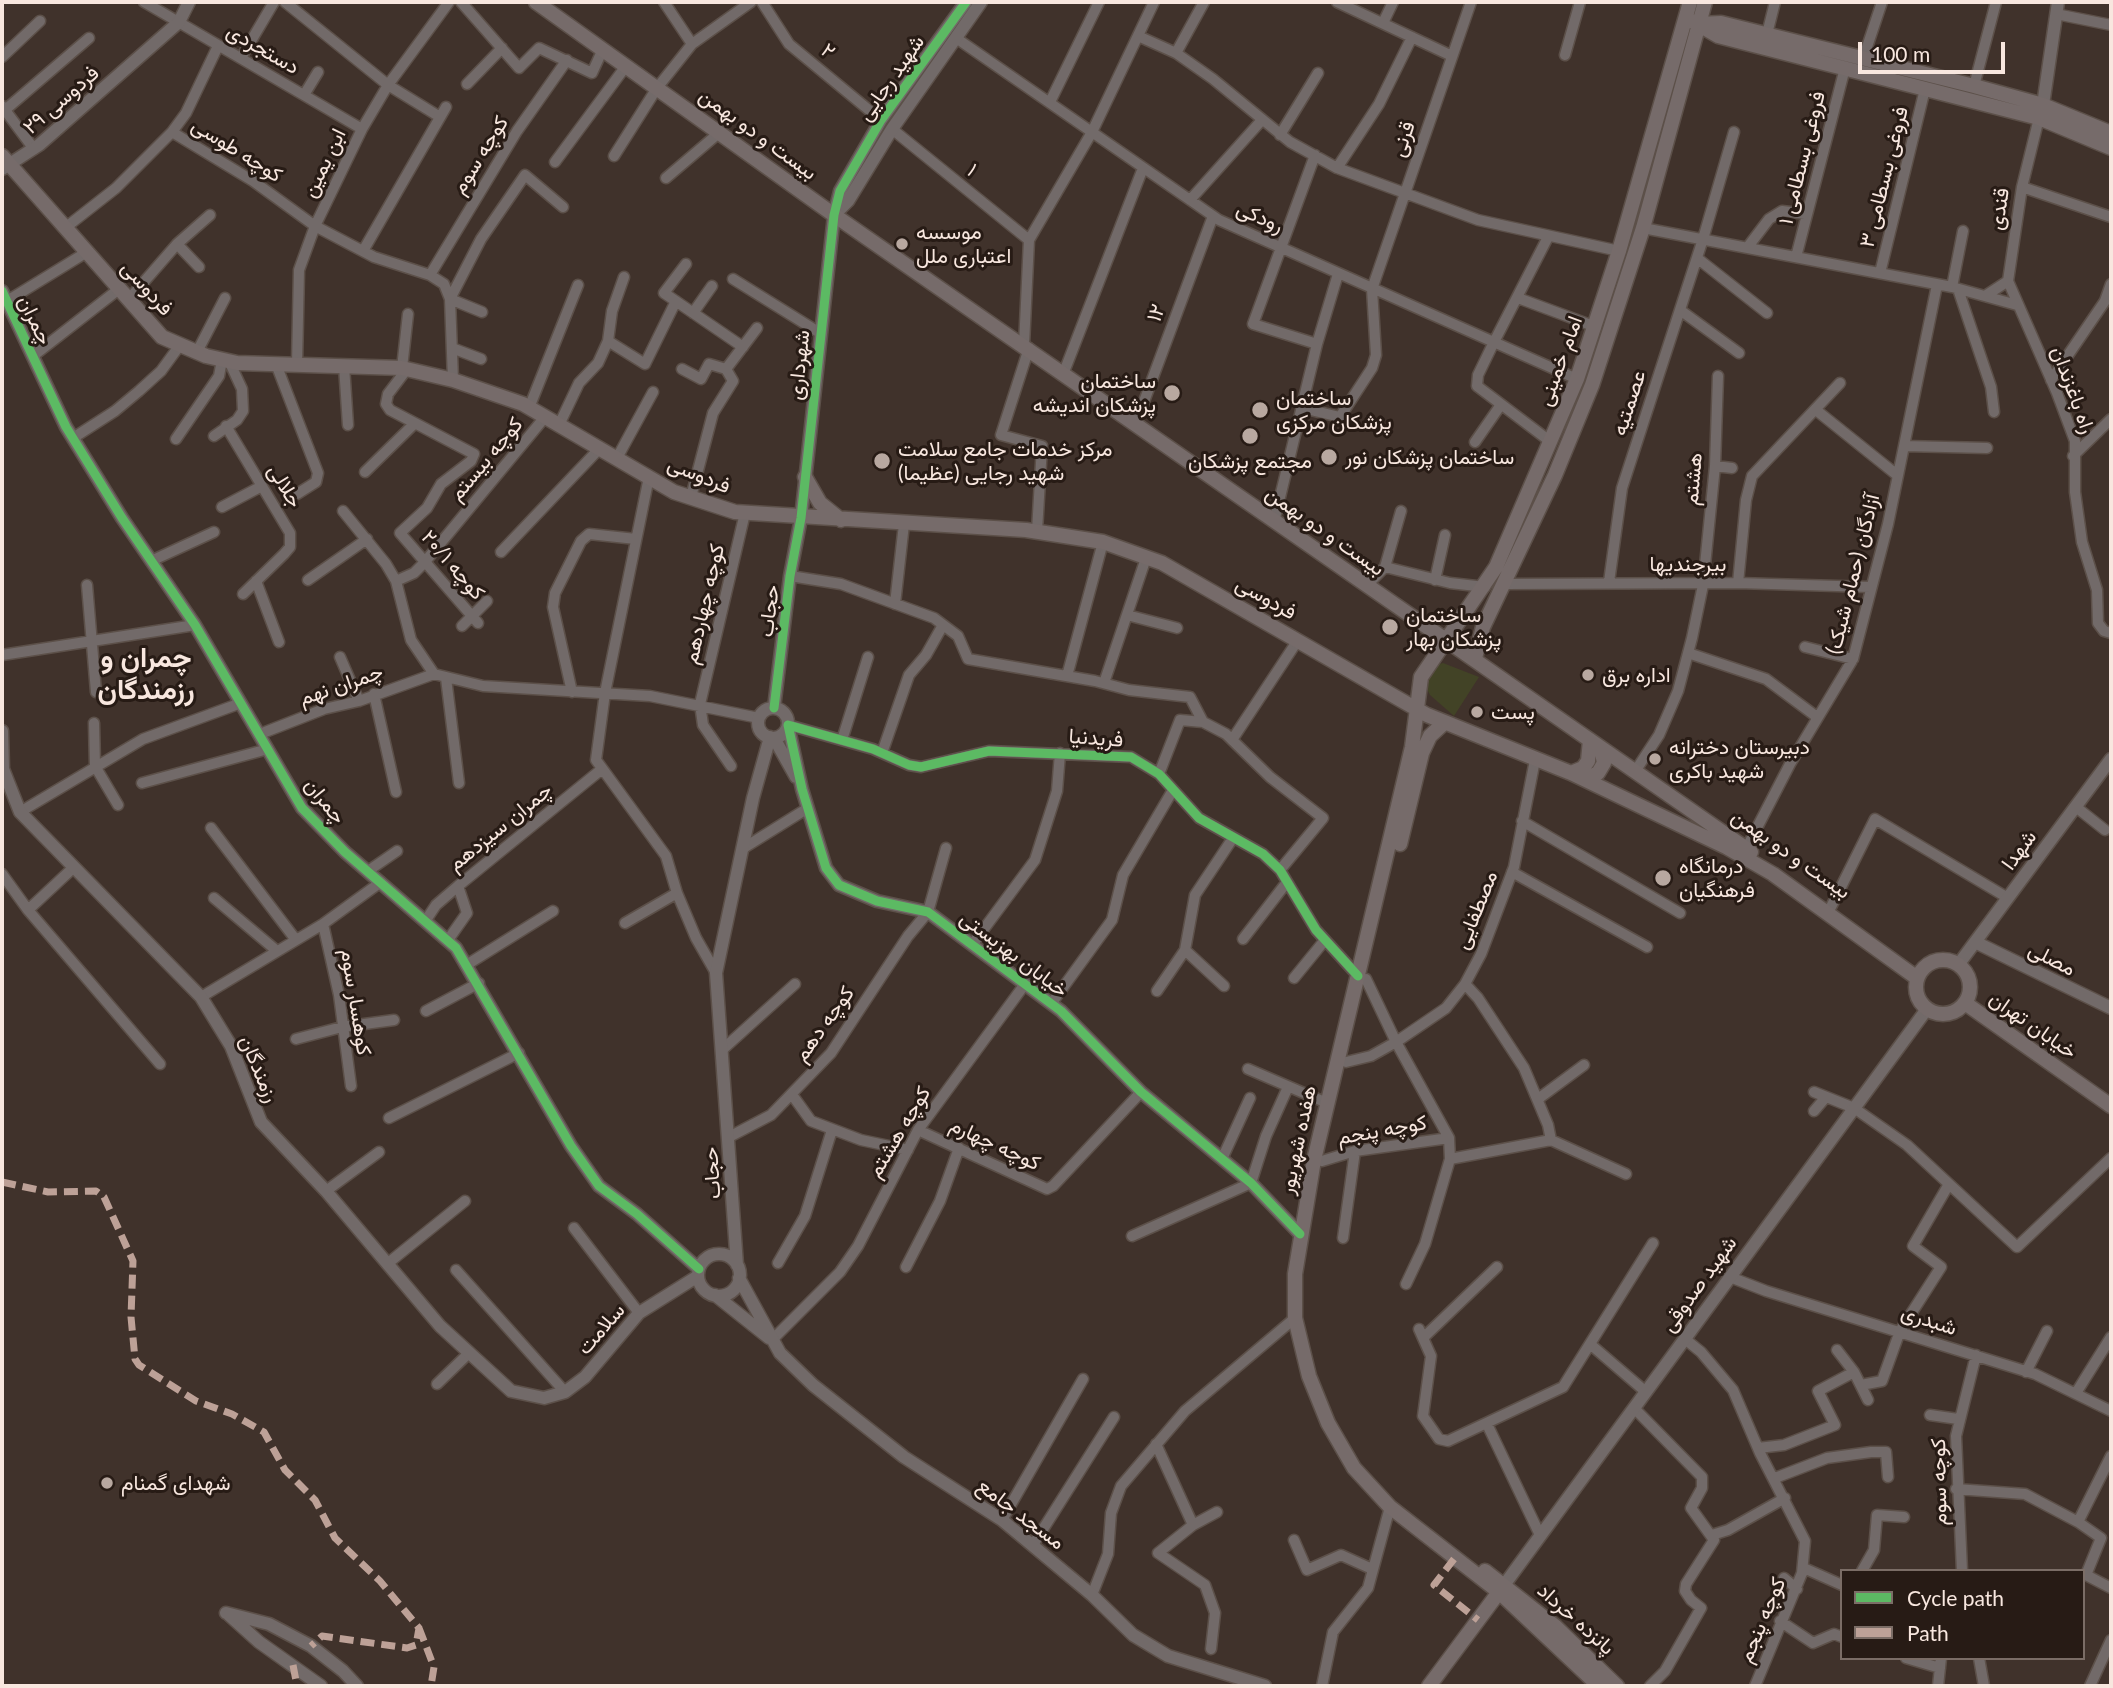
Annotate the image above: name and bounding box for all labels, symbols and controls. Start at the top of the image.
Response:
street label: دستجردی [222,18,304,80]
scale bar [1861,28,2008,72]
street label: شهید رجایی [852,30,930,126]
street label: ۲ [816,38,840,64]
text: 100 m [1871,41,1930,66]
street label: فردوسی ۲۹ [18,60,104,140]
street label: بیست و دو بهمن [694,83,822,185]
street label: فروغی بسطامی ۱ [1773,89,1831,227]
street label: فروغی بسطامی ۳ [1854,104,1914,250]
street label: کوچه سوم [446,111,514,199]
street label: کوچه طوسی [187,112,287,188]
street label: قرنی [1385,118,1421,160]
street label: ابن یمین [297,124,351,202]
street label: ۱ [962,158,982,182]
street label: قندی [1983,186,2015,232]
street label: رودکی [1233,196,1287,238]
place label: موسسه اعتباری ملل [916,219,1011,269]
marker: موسسه اعتباری ملل [894,236,910,252]
street label: فردوسی [116,255,178,321]
street label: چمران [12,291,58,349]
street label: ۱۲ [1141,301,1171,325]
street label: امام خمینی [1532,313,1588,409]
street label: شهرداری [783,329,815,401]
street label: راه باغزندان [2046,343,2100,437]
street label: عصمتیه [1607,367,1651,439]
place label: ساختمان پزشکان اندیشه [1033,368,1156,418]
marker: ساختمان پزشکان اندیشه [1162,383,1182,403]
place label: ساختمان پزشکان مرکزی [1276,385,1392,435]
marker: ساختمان پزشکان مرکزی [1250,400,1270,420]
street label: کوچه بیستم [444,412,528,506]
marker: مجتمع پزشکان [1240,426,1260,446]
place label: مرکز خدمات جامع سلامت شهید رجایی (عظیما) [898,436,1113,486]
place label: ساختمان پزشکان نور [1345,444,1514,470]
marker: ساختمان پزشکان نور [1319,447,1339,467]
place label: مجتمع پزشکان [1188,448,1312,474]
street label: فردوسی [664,451,734,499]
marker: مرکز خدمات جامع سلامت شهید رجایی (عظیما) [872,451,892,471]
street label: هشتم [1678,451,1708,507]
street label: جلالی [262,460,308,512]
street label: بیست و دو بهمن [1261,481,1389,581]
street label: آزادگان (حمام شیک) [1821,491,1885,657]
street label: کوچه ۲۰/۱ [416,525,490,605]
street label: کوچه چهاردهم [678,541,730,667]
street label: بیرجندیها [1650,551,1726,577]
street label: فردوسی [1231,571,1301,625]
street label: حجاب [753,584,785,638]
place label: ساختمان پزشکان بهار [1406,602,1501,652]
marker: ساختمان پزشکان بهار [1380,617,1400,637]
district label: چمران و رزمندگان [97,641,195,707]
street label: چمران نهم [296,659,386,711]
place label: اداره برق [1602,662,1671,688]
marker: اداره برق [1580,667,1596,683]
place label: پست [1491,699,1535,725]
marker: پست [1469,704,1485,720]
street label: فریدنیا [1068,724,1124,752]
place label: دبیرستان دخترانه شهید باکری [1669,734,1810,784]
marker: دبیرستان دخترانه شهید باکری [1647,751,1663,767]
street label: چمران [299,773,351,829]
street label: چمران سیزدهم [443,777,557,877]
street label: بیست و دو بهمن [1727,804,1855,904]
street label: شهدا [1996,825,2042,875]
place label: درمانگاه فرهنگیان [1679,853,1755,903]
street label: مصطفایی [1449,867,1503,953]
marker: درمانگاه فرهنگیان [1653,868,1673,888]
street label: خیابان بهزیستی [955,905,1073,1003]
street label: مصلی [2024,937,2080,981]
street label: کوهسار سوم [335,947,377,1057]
street label: کوچه دهم [788,981,860,1067]
street label: خیابان تهران [1984,986,2082,1064]
street label: رزمندگان [234,1032,284,1106]
street label: کوچه هشتم [862,1082,936,1182]
street label: هفده شهریور [1274,1083,1322,1197]
street label: کوچه پنجم [1335,1110,1429,1150]
street label: کوچه چهارم [946,1112,1044,1176]
street label: حجاب [698,1146,726,1200]
street label: شهید صدوقی [1656,1231,1742,1337]
street label: سلامت [572,1298,630,1360]
street label: شبدری [1898,1299,1960,1341]
street label: کوچه سوم [1926,1438,1952,1526]
place label: شهدای گمنام [121,1470,231,1496]
street label: مسجد جامع [972,1473,1070,1555]
marker: شهدای گمنام [99,1475,115,1491]
legend [1840,1569,2085,1660]
street label: کوچه پنجم [1733,1574,1791,1666]
street label: پانزده خرداد [1532,1578,1620,1660]
text: Cycle path [1907,1585,2004,1610]
text: Path [1907,1620,1949,1645]

